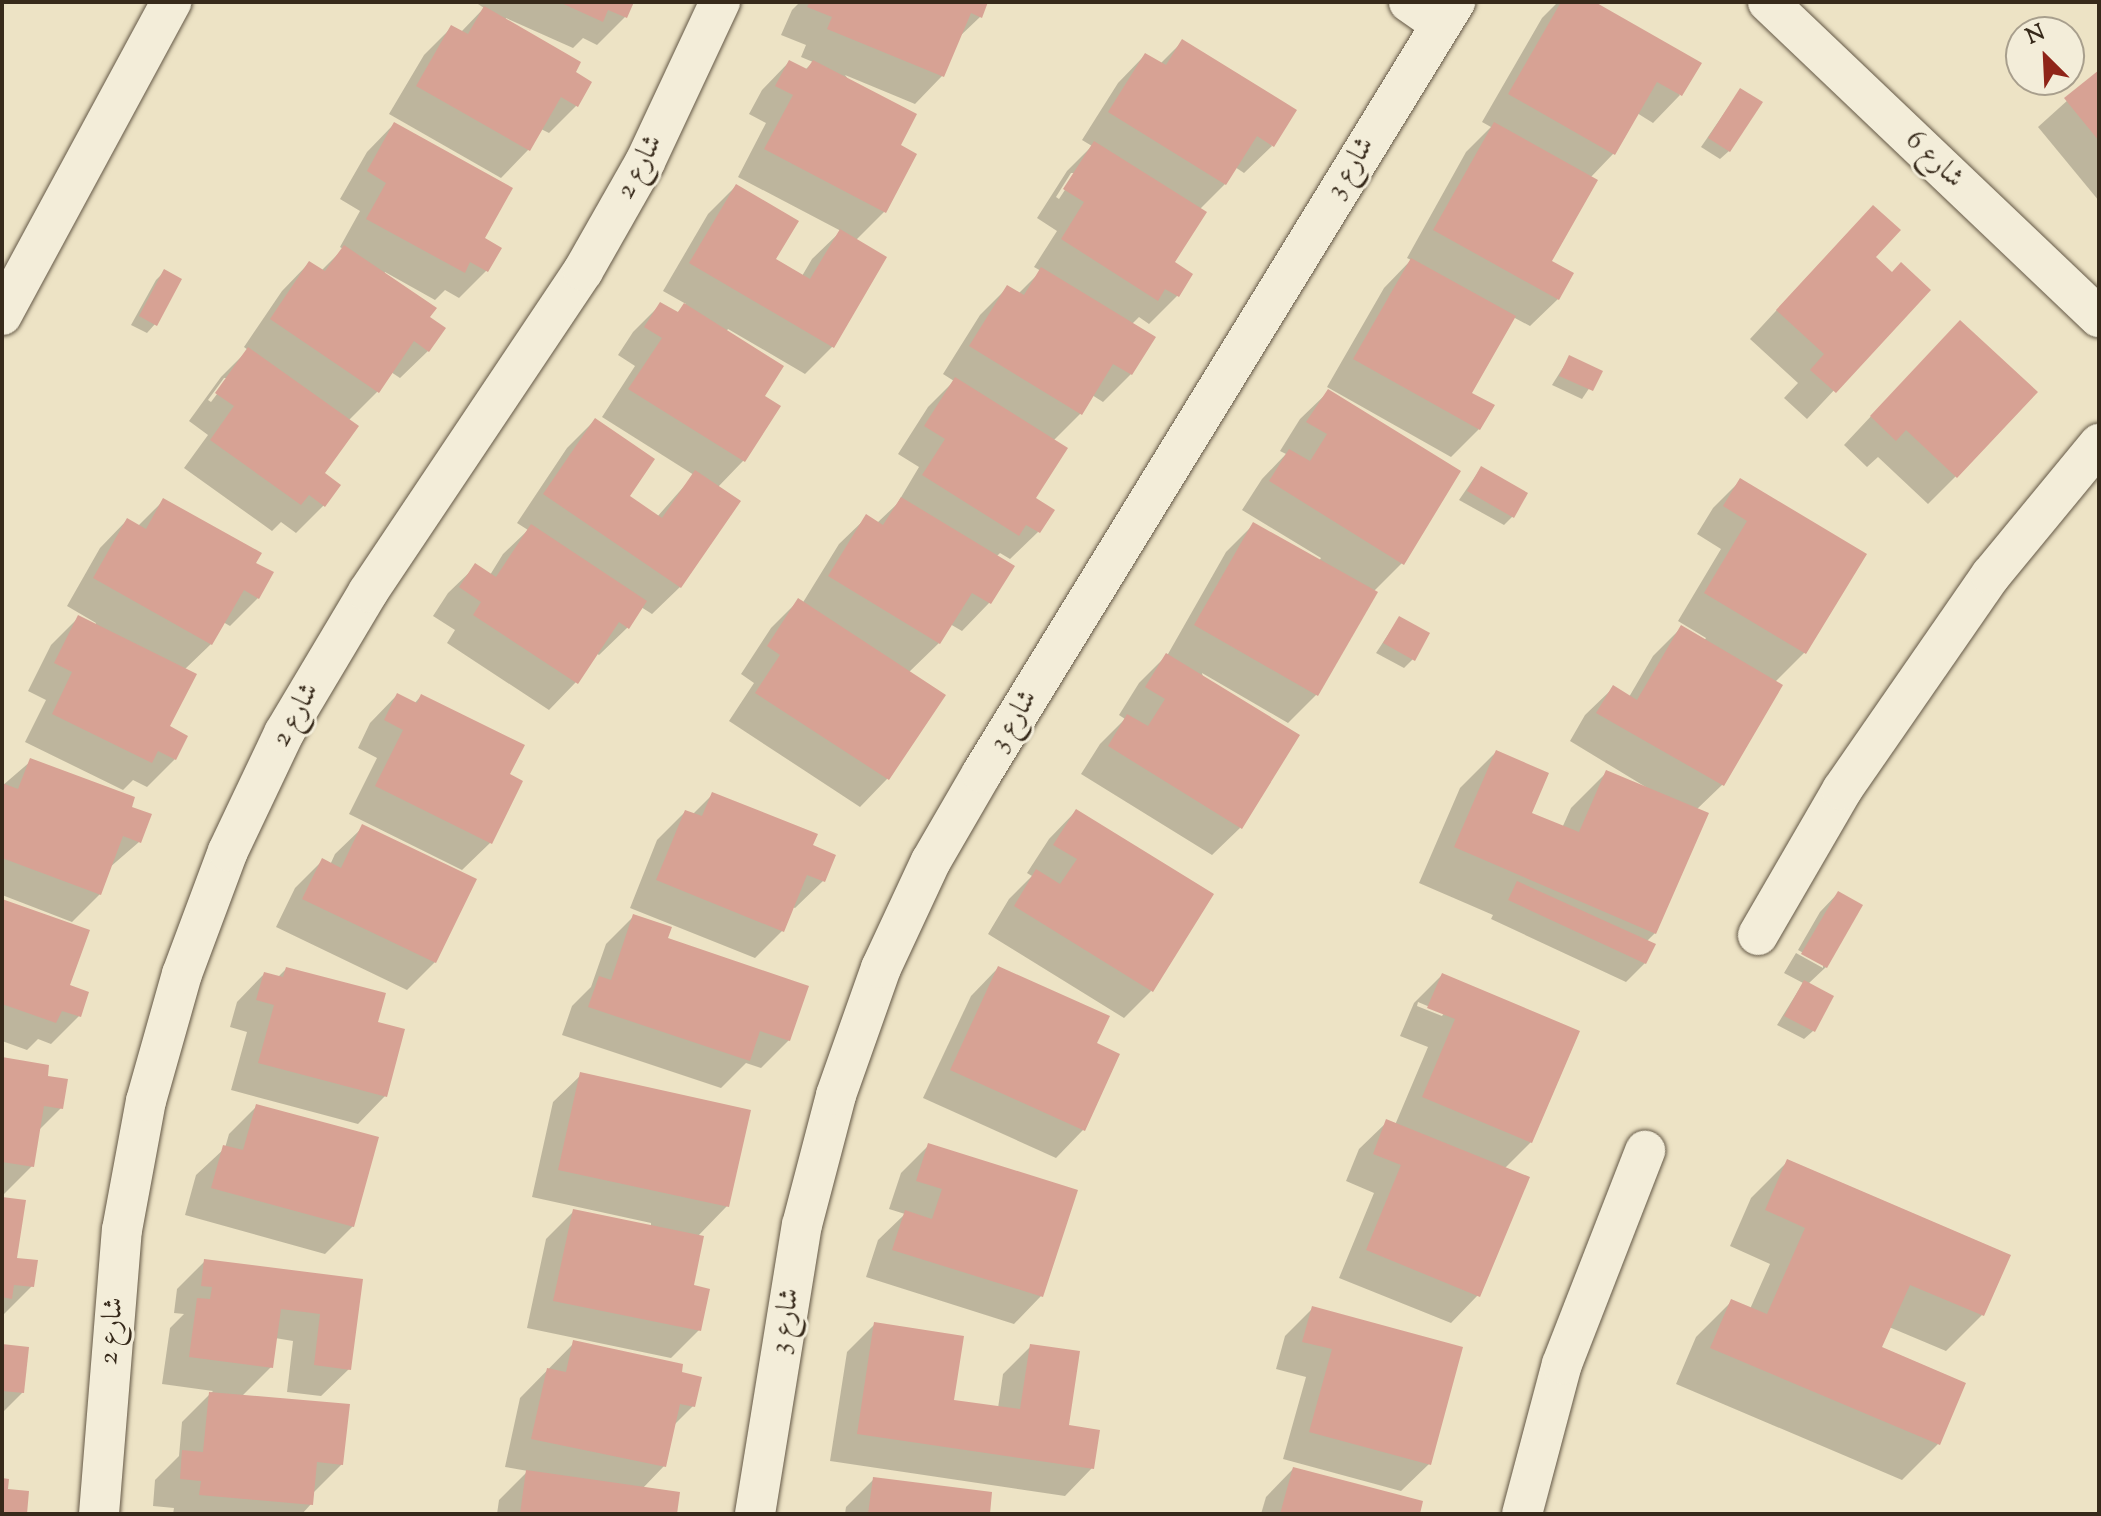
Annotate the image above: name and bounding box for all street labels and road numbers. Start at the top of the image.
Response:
street label: شارع 6 [1898,124,1970,196]
street label: شارع 2 [609,129,671,205]
street label: شارع 3 [1320,131,1382,205]
street label: شارع 2 [265,677,327,753]
street label: شارع 3 [983,684,1045,758]
street label: شارع 3 [764,1286,808,1356]
street label: شارع 2 [92,1296,132,1366]

